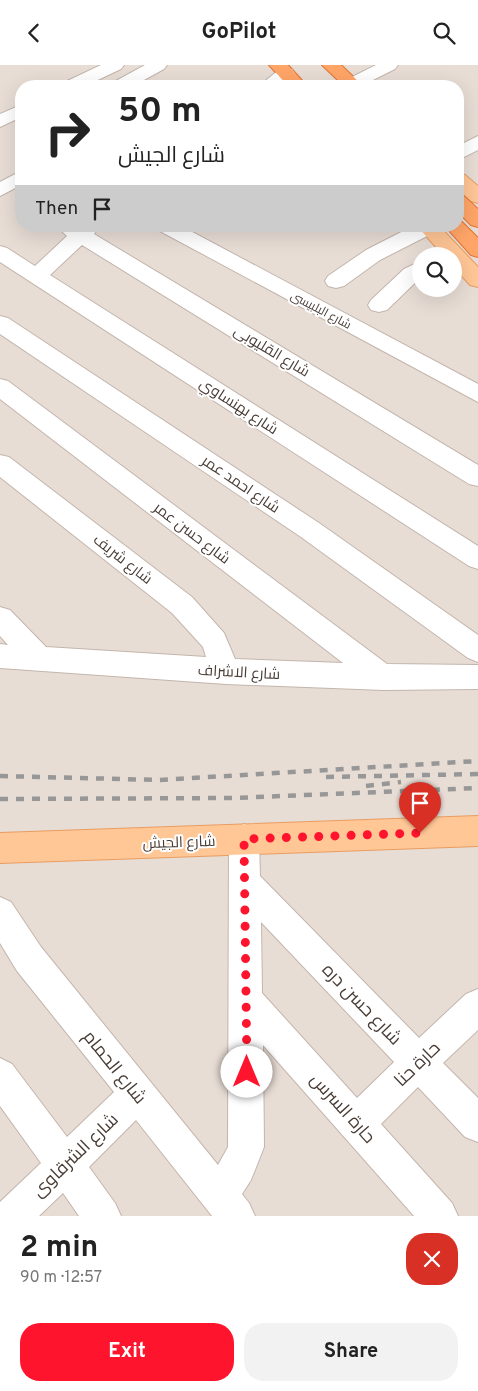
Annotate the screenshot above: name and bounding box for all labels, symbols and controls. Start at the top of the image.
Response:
icon: back [20,19,48,47]
text: GoPilot [201,19,277,46]
icon: search [430,19,458,47]
text: 50 m [118,90,202,134]
icon: right [35,100,100,165]
text: شارع الجيش [118,143,225,170]
icon: arrive [88,195,116,223]
text: Then [35,197,78,221]
map controls [412,247,462,297]
button: search [412,247,462,297]
street label: شارع البلبيسى [287,288,354,334]
street label: شارع القليوبى [230,322,313,382]
street label: شارع بهنساوي [195,375,281,441]
street label: شارع احمد عمر [197,452,283,518]
street label: شارع حسن عمر [148,499,233,569]
street label: شارع شريف [89,531,156,589]
street label: شارع الاشراف [197,662,281,685]
pin [399,782,441,833]
icon: arrive [406,789,434,817]
street label: شارع الجيش [142,833,216,854]
street label: شارع حسن دره [316,959,406,1051]
street label: شارع الحمام [77,1026,151,1110]
street label: حارة حنا [390,1038,446,1093]
position arrow [220,1045,272,1097]
street label: حارة السرس [304,1069,380,1149]
street label: شارع الشرقاوى [28,1109,124,1203]
text: 2 min [20,1230,98,1267]
button: close [406,1233,458,1285]
text: 90 m · 12:57 [20,1268,102,1288]
button: Exit [20,1323,234,1381]
button: Share [244,1323,458,1381]

